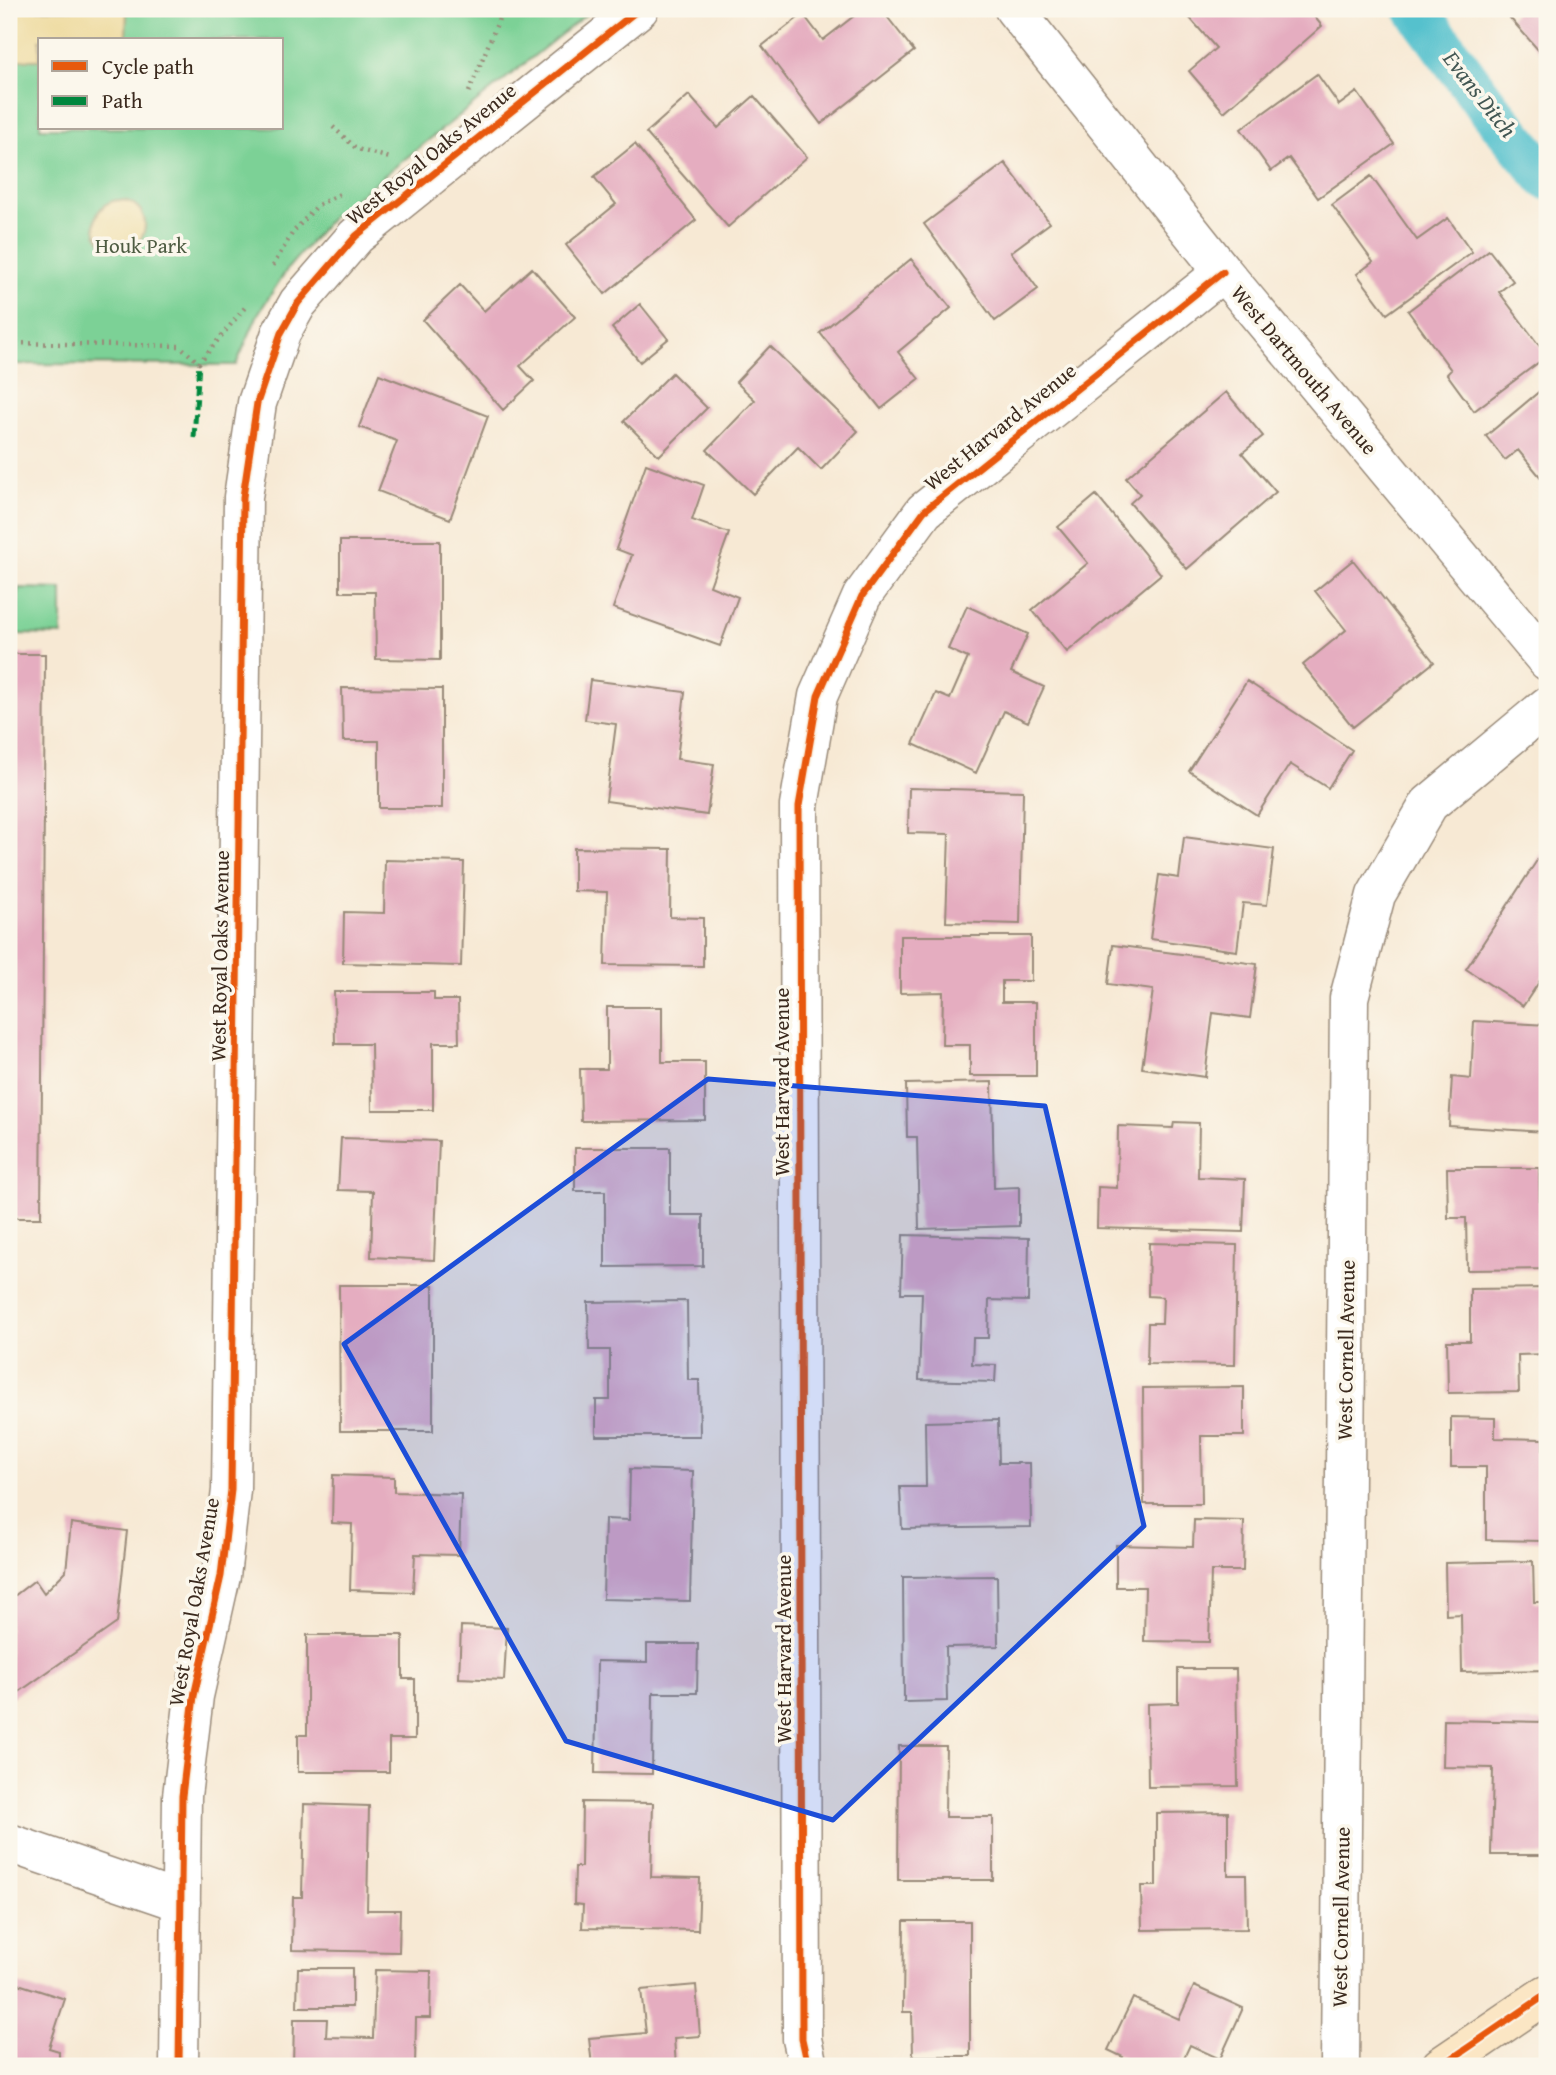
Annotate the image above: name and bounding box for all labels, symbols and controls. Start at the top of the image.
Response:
legend [38,38,284,130]
water label: Evans Ditch [1435,42,1525,145]
text: Cycle path [102,51,194,82]
street label: West Royal Oaks Avenue [339,75,523,232]
text: Path [102,85,143,116]
park label: Houk Park [95,230,187,261]
street label: West Dartmouth Avenue [1224,278,1385,462]
street label: West Harvard Avenue [917,355,1083,498]
street label: West Royal Oaks Avenue [202,850,237,1062]
street label: West Harvard Avenue [766,988,797,1176]
street label: West Cornell Avenue [1328,1259,1363,1441]
street label: West Royal Oaks Avenue [160,1495,227,1709]
street label: West Harvard Avenue [768,1555,799,1743]
street label: West Cornell Avenue [1323,1826,1358,2008]

